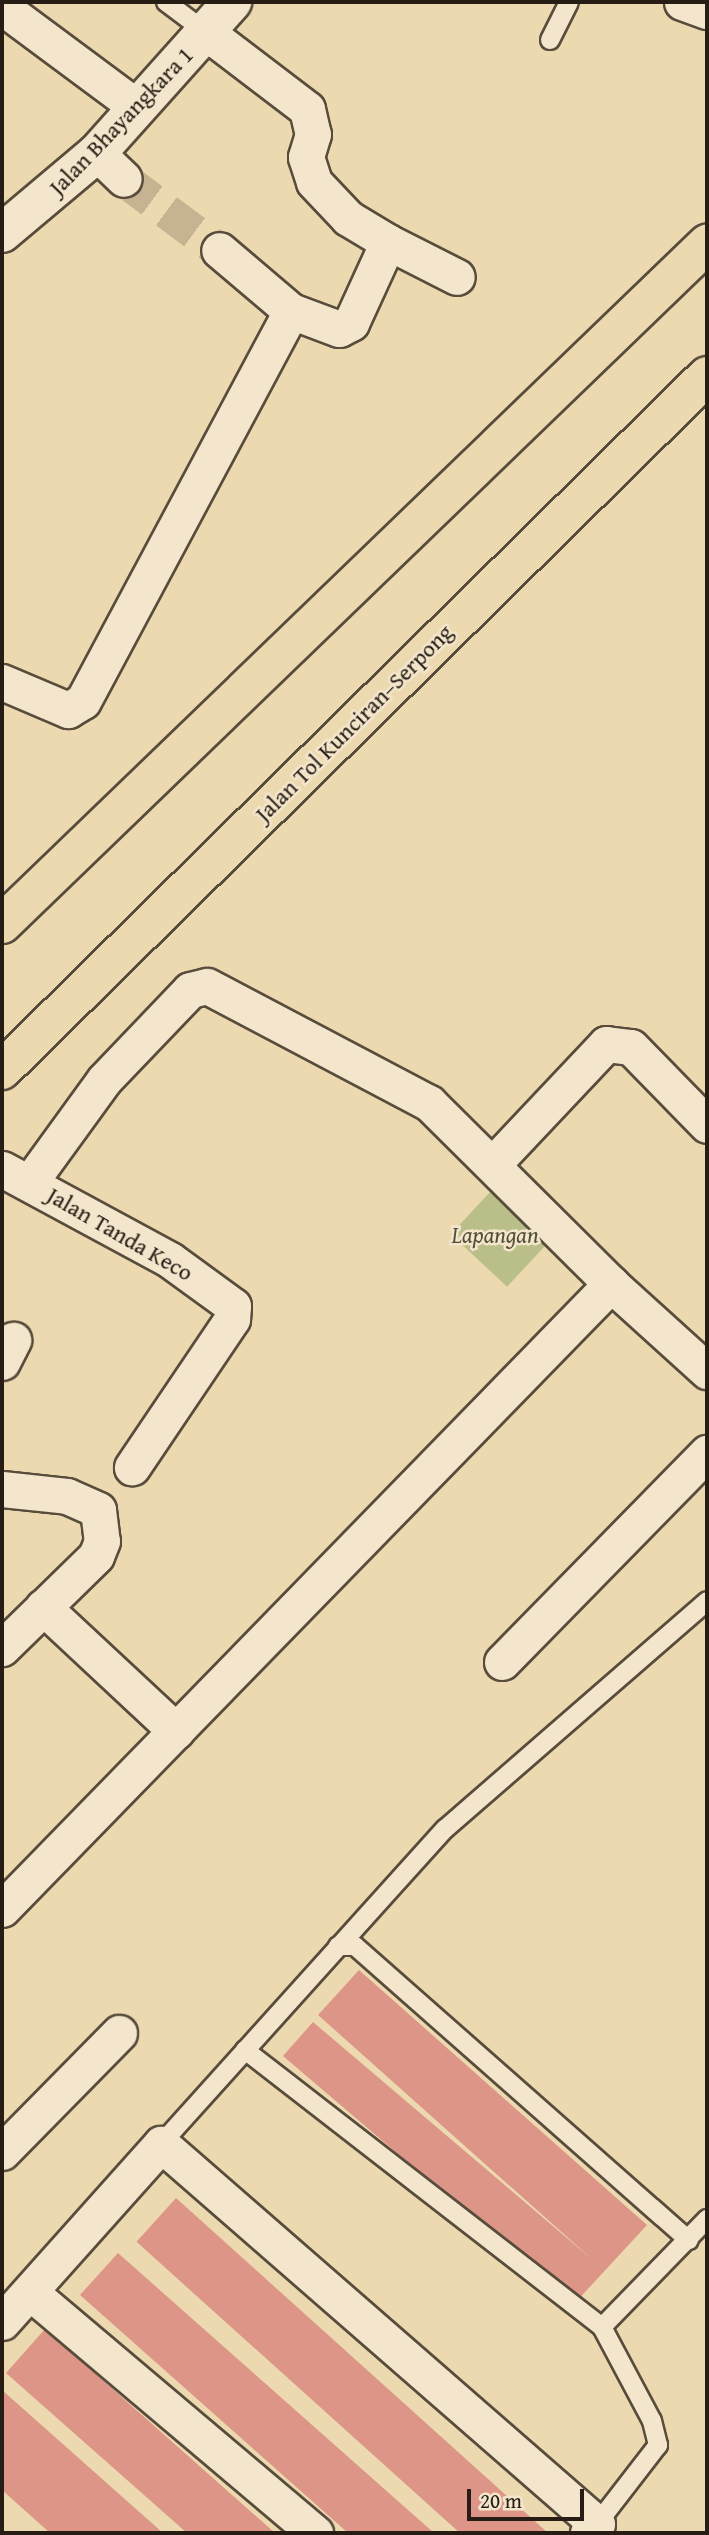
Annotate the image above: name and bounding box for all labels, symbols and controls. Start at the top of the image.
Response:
street label: Jalan Bhayangkara 1 [43,41,199,201]
street label: Jalan Tol Kunciran–Serpong [249,618,459,828]
street label: Jalan Tanda Keco [42,1181,198,1287]
park label: Lapangan [451,1221,539,1249]
scale bar [471,2476,588,2520]
text: 20 m [480,2485,522,2516]

